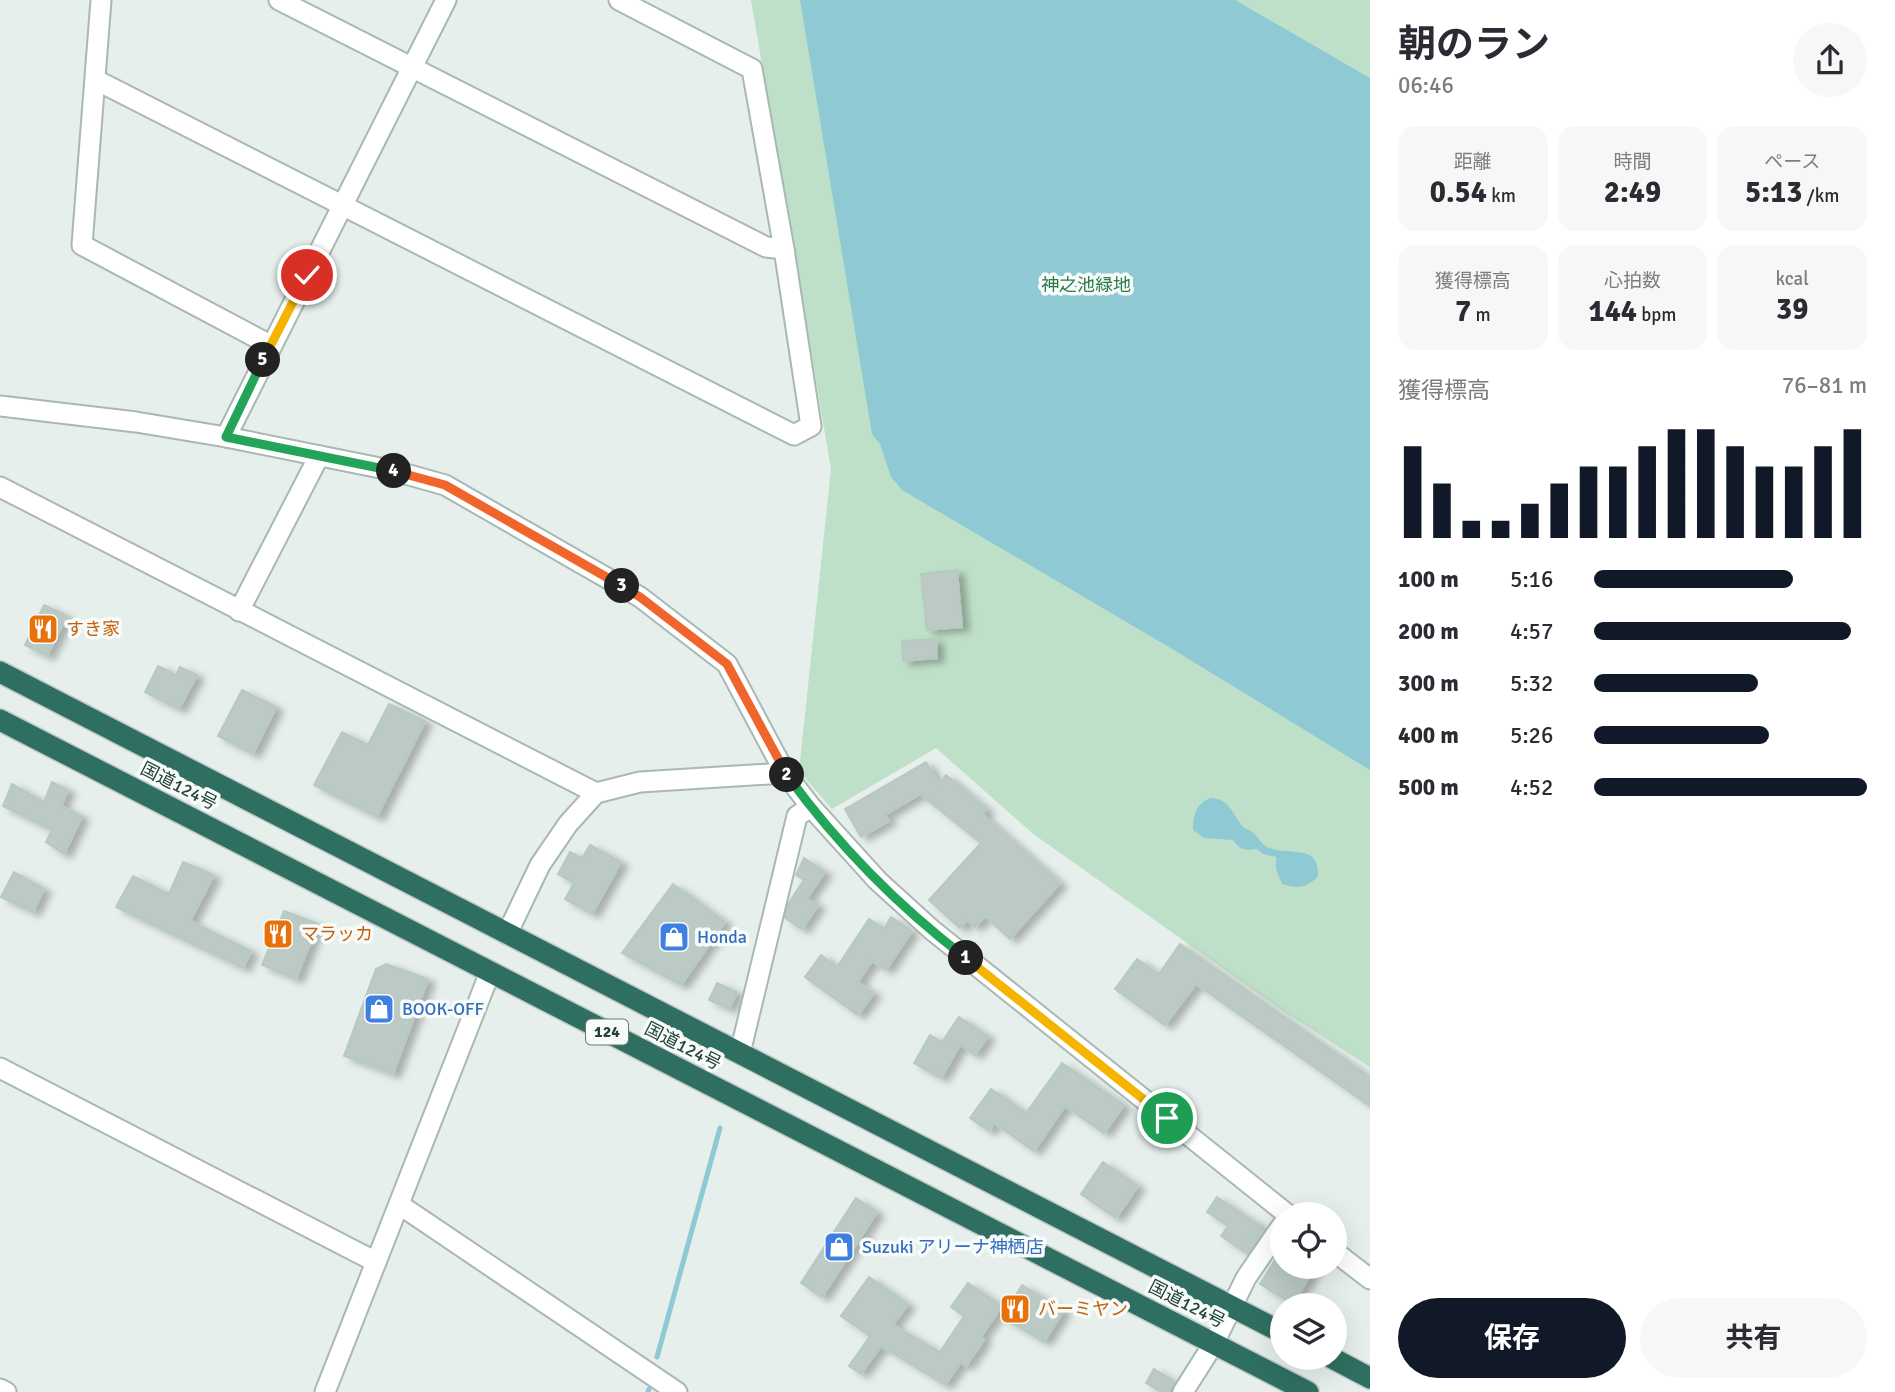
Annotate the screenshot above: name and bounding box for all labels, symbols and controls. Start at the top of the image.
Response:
text: 朝のラン [1398,21,1550,68]
button: share [1793,23,1867,97]
text: 06:46 [1398,71,1454,100]
text: 距離 [1454,150,1492,174]
text: 時間 [1613,150,1652,174]
text: ペース [1764,150,1820,174]
text: 0.54 [1430,174,1487,211]
text: 2:49 [1604,174,1661,211]
text: 5:13 [1745,174,1802,211]
text: km [1487,184,1516,208]
text: /km [1802,184,1839,208]
pin [277,245,337,305]
icon: check [288,256,326,294]
text: kcal [1776,267,1809,291]
text: 獲得標高 [1435,269,1511,293]
text: 心拍数 [1604,269,1661,293]
park label: 神之池緑地 [1041,274,1131,296]
text: 39 [1776,291,1808,328]
text: 7 [1455,293,1471,330]
text: 144 [1588,293,1637,330]
text: m [1471,303,1491,327]
text: bpm [1637,303,1677,327]
pin: 5 [246,342,280,378]
text: 5 [257,347,268,371]
text: 76–81 m [1782,371,1867,400]
text: 獲得標高 [1398,376,1490,405]
pin: 4 [376,454,412,489]
text: 4 [388,458,399,482]
text: 100 m [1398,565,1459,594]
text: 5:16 [1510,565,1553,594]
pin: 3 [604,568,640,604]
text: 3 [616,573,627,597]
restaurant icon: すき家 [26,612,60,646]
text: 200 m [1398,617,1459,646]
text: 4:57 [1510,617,1553,646]
place label: すき家 [66,618,120,640]
text: 300 m [1398,669,1459,698]
text: 5:32 [1510,669,1553,698]
text: 400 m [1398,721,1459,750]
text: 5:26 [1510,721,1553,750]
street label: 国道124号 [137,757,221,815]
pin: 2 [770,758,804,792]
text: 2 [781,762,792,786]
text: 500 m [1398,773,1459,802]
text: 4:52 [1510,773,1553,802]
restaurant icon: マラッカ [261,917,295,951]
shop icon: Honda [657,920,691,954]
place label: マラッカ [301,923,373,945]
place label: Honda [697,926,747,948]
pin: 1 [948,940,984,976]
text: 1 [960,945,971,969]
shop icon: BOOK-OFF [362,992,396,1026]
place label: BOOK-OFF [402,998,484,1020]
street label: 国道124号 [641,1017,725,1075]
road number: 124 [586,1020,628,1044]
pin [1137,1088,1197,1148]
icon: arrive [1148,1099,1186,1137]
map controls [1270,1202,1347,1370]
button: locate [1270,1202,1347,1279]
shop icon: Suzuki アリーナ神栖店 [822,1230,856,1264]
place label: Suzuki アリーナ神栖店 [862,1236,1043,1258]
street label: 国道124号 [1145,1275,1229,1333]
restaurant icon: バーミヤン [998,1292,1032,1326]
button: layers [1270,1293,1347,1370]
place label: バーミヤン [1038,1298,1128,1320]
button: 保存 [1398,1298,1626,1378]
button: 共有 [1640,1298,1867,1378]

